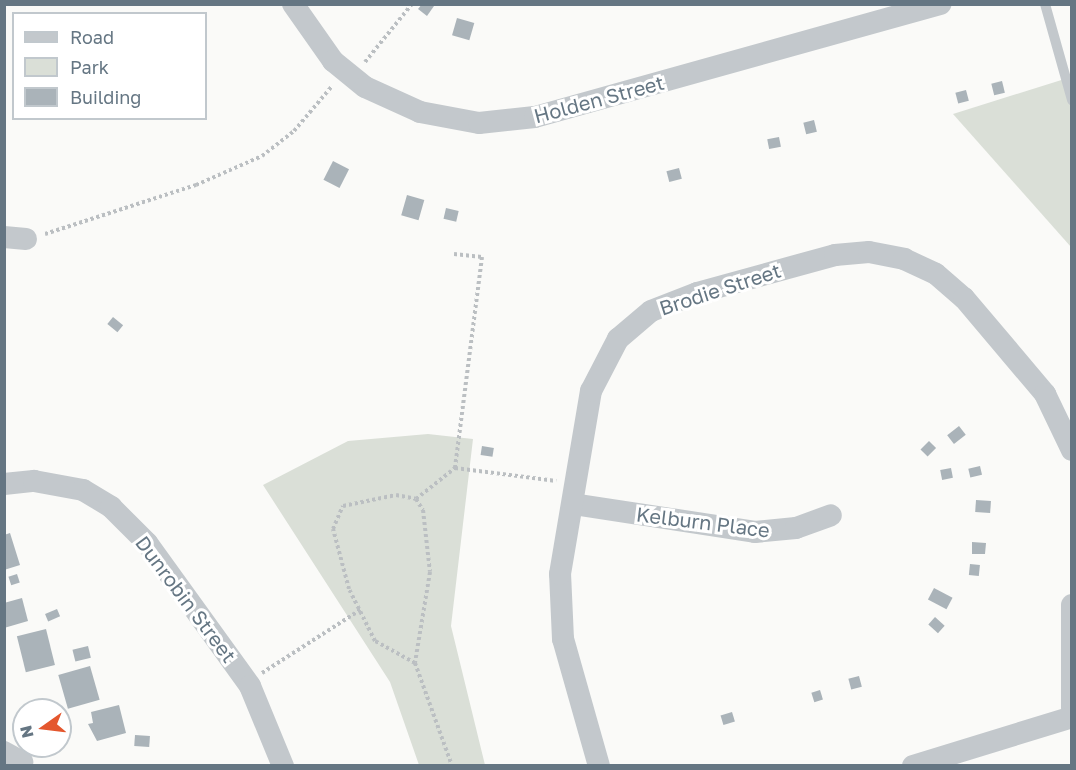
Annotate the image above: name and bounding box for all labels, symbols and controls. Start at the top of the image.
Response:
legend [12,12,207,120]
text: Road [70,26,114,48]
text: Park [70,56,109,78]
street label: Holden Street [531,70,667,128]
text: Building [70,86,141,108]
street label: Brodie Street [656,258,784,320]
street label: Kelburn Place [635,502,771,542]
street label: Dunrobin Street [131,531,241,667]
north arrow [12,698,72,758]
text: N [15,724,38,740]

